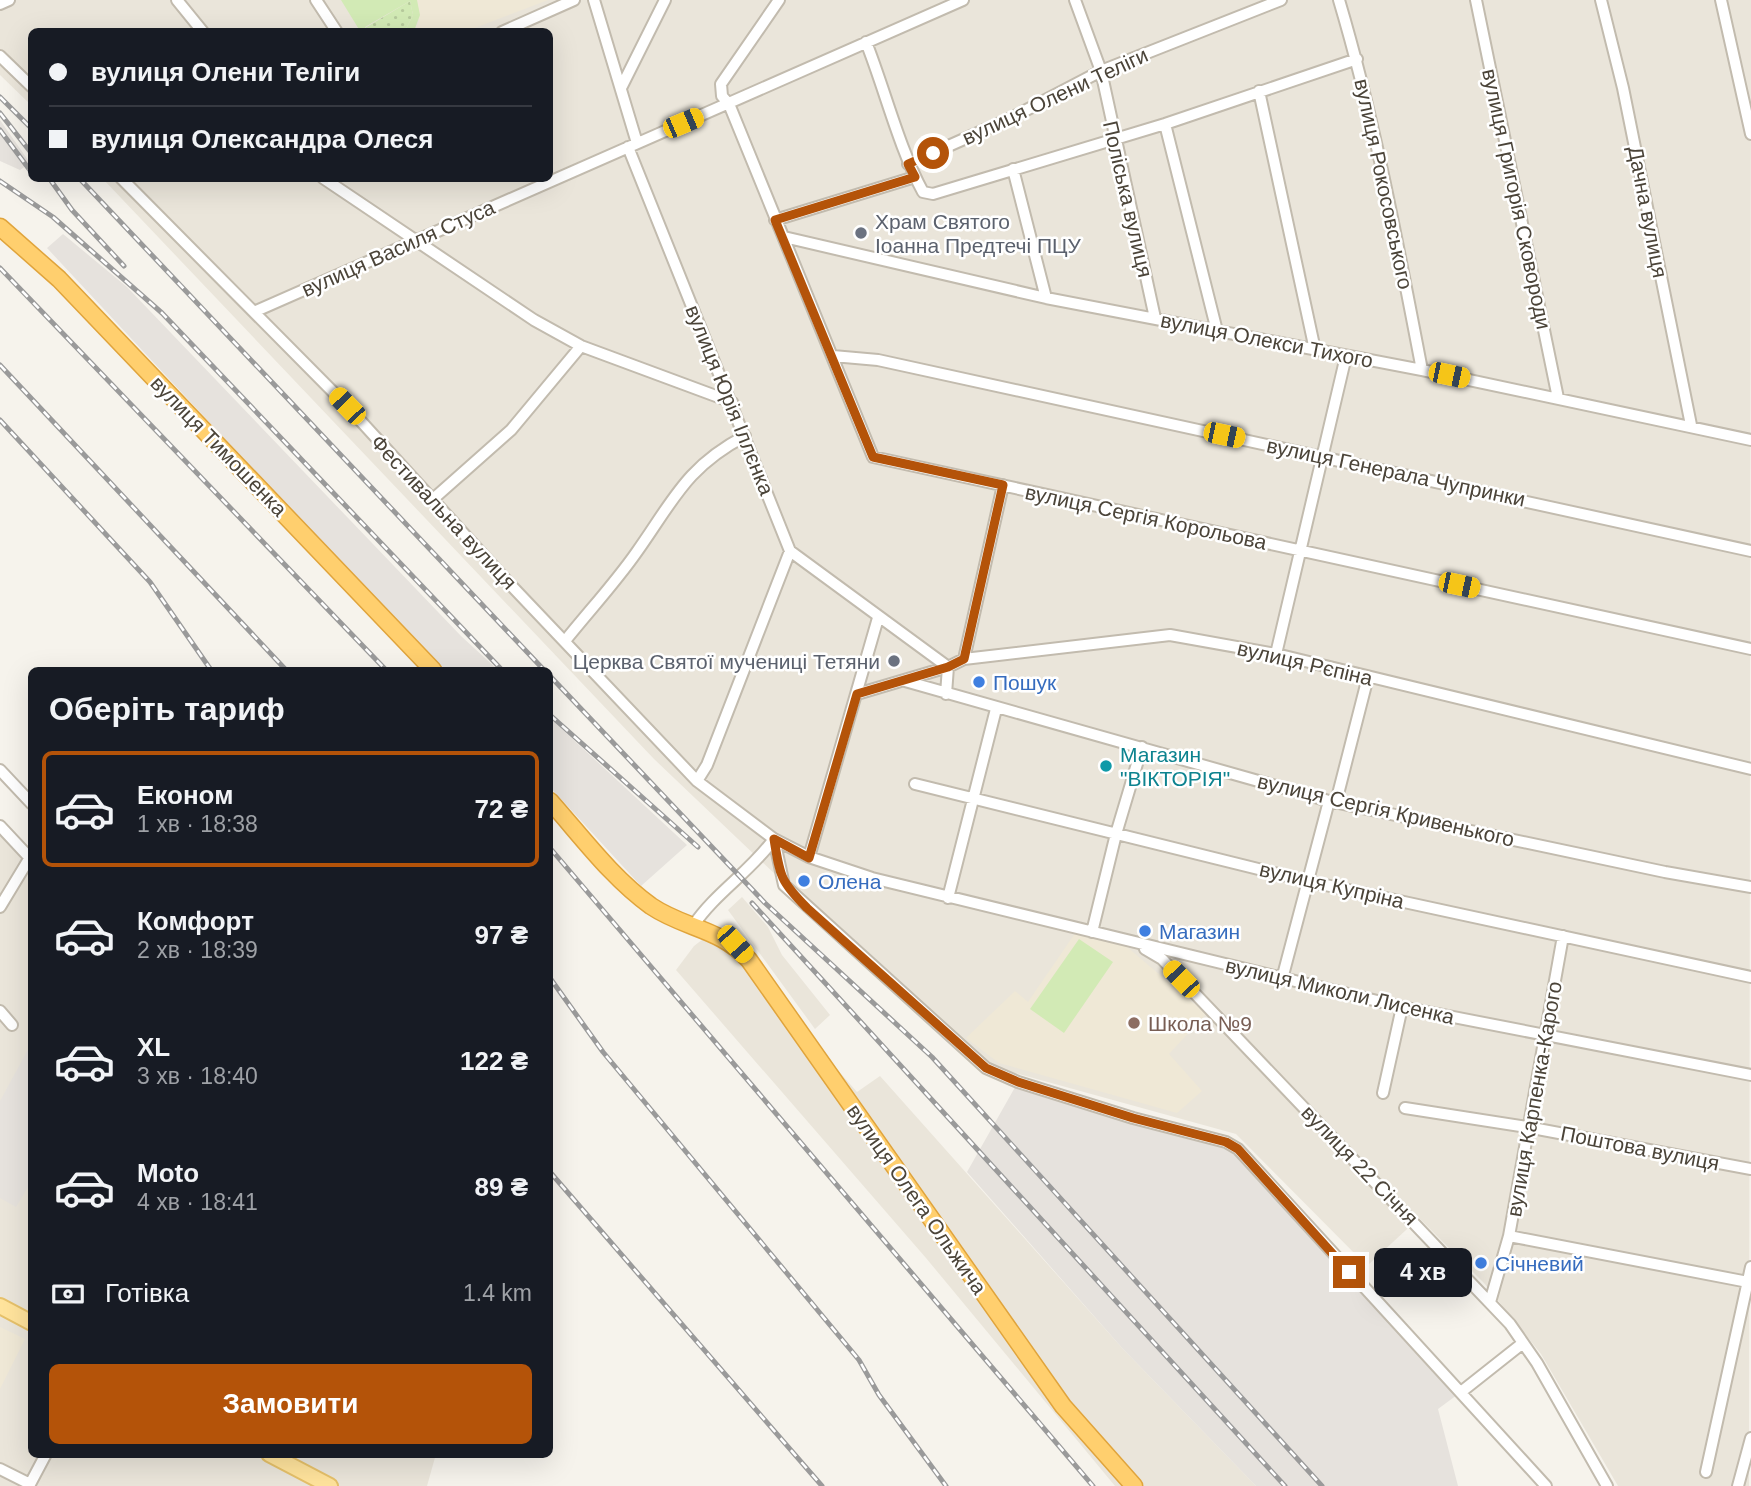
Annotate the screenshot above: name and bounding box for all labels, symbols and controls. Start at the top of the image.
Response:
street label: вулиця Олени Теліги [959,43,1151,149]
text: вулиця Олени Теліги [91,57,360,87]
street label: вулиця Григорія Сковороди [1478,67,1556,331]
street label: вулиця Рокосовського [1350,77,1418,291]
car [660,105,707,141]
street label: Поліська вулиця [1099,118,1157,280]
text: вулиця Олександра Олеся [91,124,433,154]
route start [917,137,949,169]
street label: Дачна вулиця [1624,144,1672,280]
street label: вулиця Василя Стуса [298,195,498,301]
place label: Храм Святого Іоанна Предтечі ПЦУ [875,210,1082,257]
marker: Храм Святого Іоанна Предтечі ПЦУ [853,225,869,241]
street label: вулиця Юрія Іллєнка [681,302,779,499]
street label: вулиця Олекси Тихого [1159,308,1375,372]
car [1427,360,1472,390]
street label: вулиця Тимошенка [146,371,292,521]
car [325,384,370,428]
car [1202,420,1247,450]
street label: Фестивальна вулиця [367,430,521,594]
street label: вулиця Генерала Чупринки [1265,433,1527,511]
street label: вулиця Сергія Корольова [1023,480,1269,554]
car [1437,570,1482,600]
street label: вулиця Рєпіна [1235,636,1375,690]
place label: Церква Святої мучениці Тетяни [573,650,880,673]
marker: Церква Святої мучениці Тетяни [886,653,902,669]
place label: Пошук [993,671,1057,694]
marker: Пошук [971,674,987,690]
text: Оберіть тариф [49,691,285,727]
place label: Магазин "ВІКТОРІЯ" [1120,743,1230,790]
marker: Магазин "ВІКТОРІЯ" [1098,758,1114,774]
street label: вулиця Сергія Кривенького [1255,769,1517,851]
icon: car [53,778,116,841]
text: Економ [137,780,233,810]
text: 72 ₴ [475,794,528,824]
text: 1 хв · 18:38 [137,811,258,837]
street label: вулиця Купріна [1257,857,1407,913]
place label: Олена [818,870,882,893]
marker: Олена [796,873,812,889]
icon: car [53,904,116,967]
text: Комфорт [137,906,254,936]
text: 97 ₴ [475,920,528,950]
place label: Магазин [1159,920,1240,943]
car [714,921,757,967]
marker: Магазин [1137,923,1153,939]
text: 2 хв · 18:39 [137,937,258,963]
street label: вулиця Миколи Лисенка [1223,953,1457,1029]
car [1159,957,1204,1001]
street label: вулиця Карпенка-Карого [1502,979,1566,1219]
place label: Школа №9 [1148,1012,1252,1035]
marker: Школа №9 [1126,1015,1142,1031]
icon: car [53,1030,116,1093]
text: XL [137,1032,170,1062]
text: 122 ₴ [460,1046,528,1076]
text: 3 хв · 18:40 [137,1063,258,1089]
street label: вулиця Олега Ольжича [843,1100,992,1299]
street label: вулиця 22 Січня [1297,1101,1423,1229]
street label: Поштова вулиця [1559,1121,1721,1175]
icon: car [53,1156,116,1219]
text: Moto [137,1158,199,1188]
text: 89 ₴ [475,1172,528,1202]
text: 4 хв · 18:41 [137,1189,258,1215]
callout: 4 хв [1374,1248,1472,1296]
place label: Січневий [1495,1252,1584,1275]
marker: Січневий [1473,1255,1489,1271]
route end [1333,1256,1365,1288]
text: 4 хв [1400,1259,1446,1285]
icon: cash [49,1275,87,1313]
text: Готівка [105,1278,189,1308]
text: 1.4 km [463,1280,532,1306]
button: Замовити [49,1364,532,1444]

